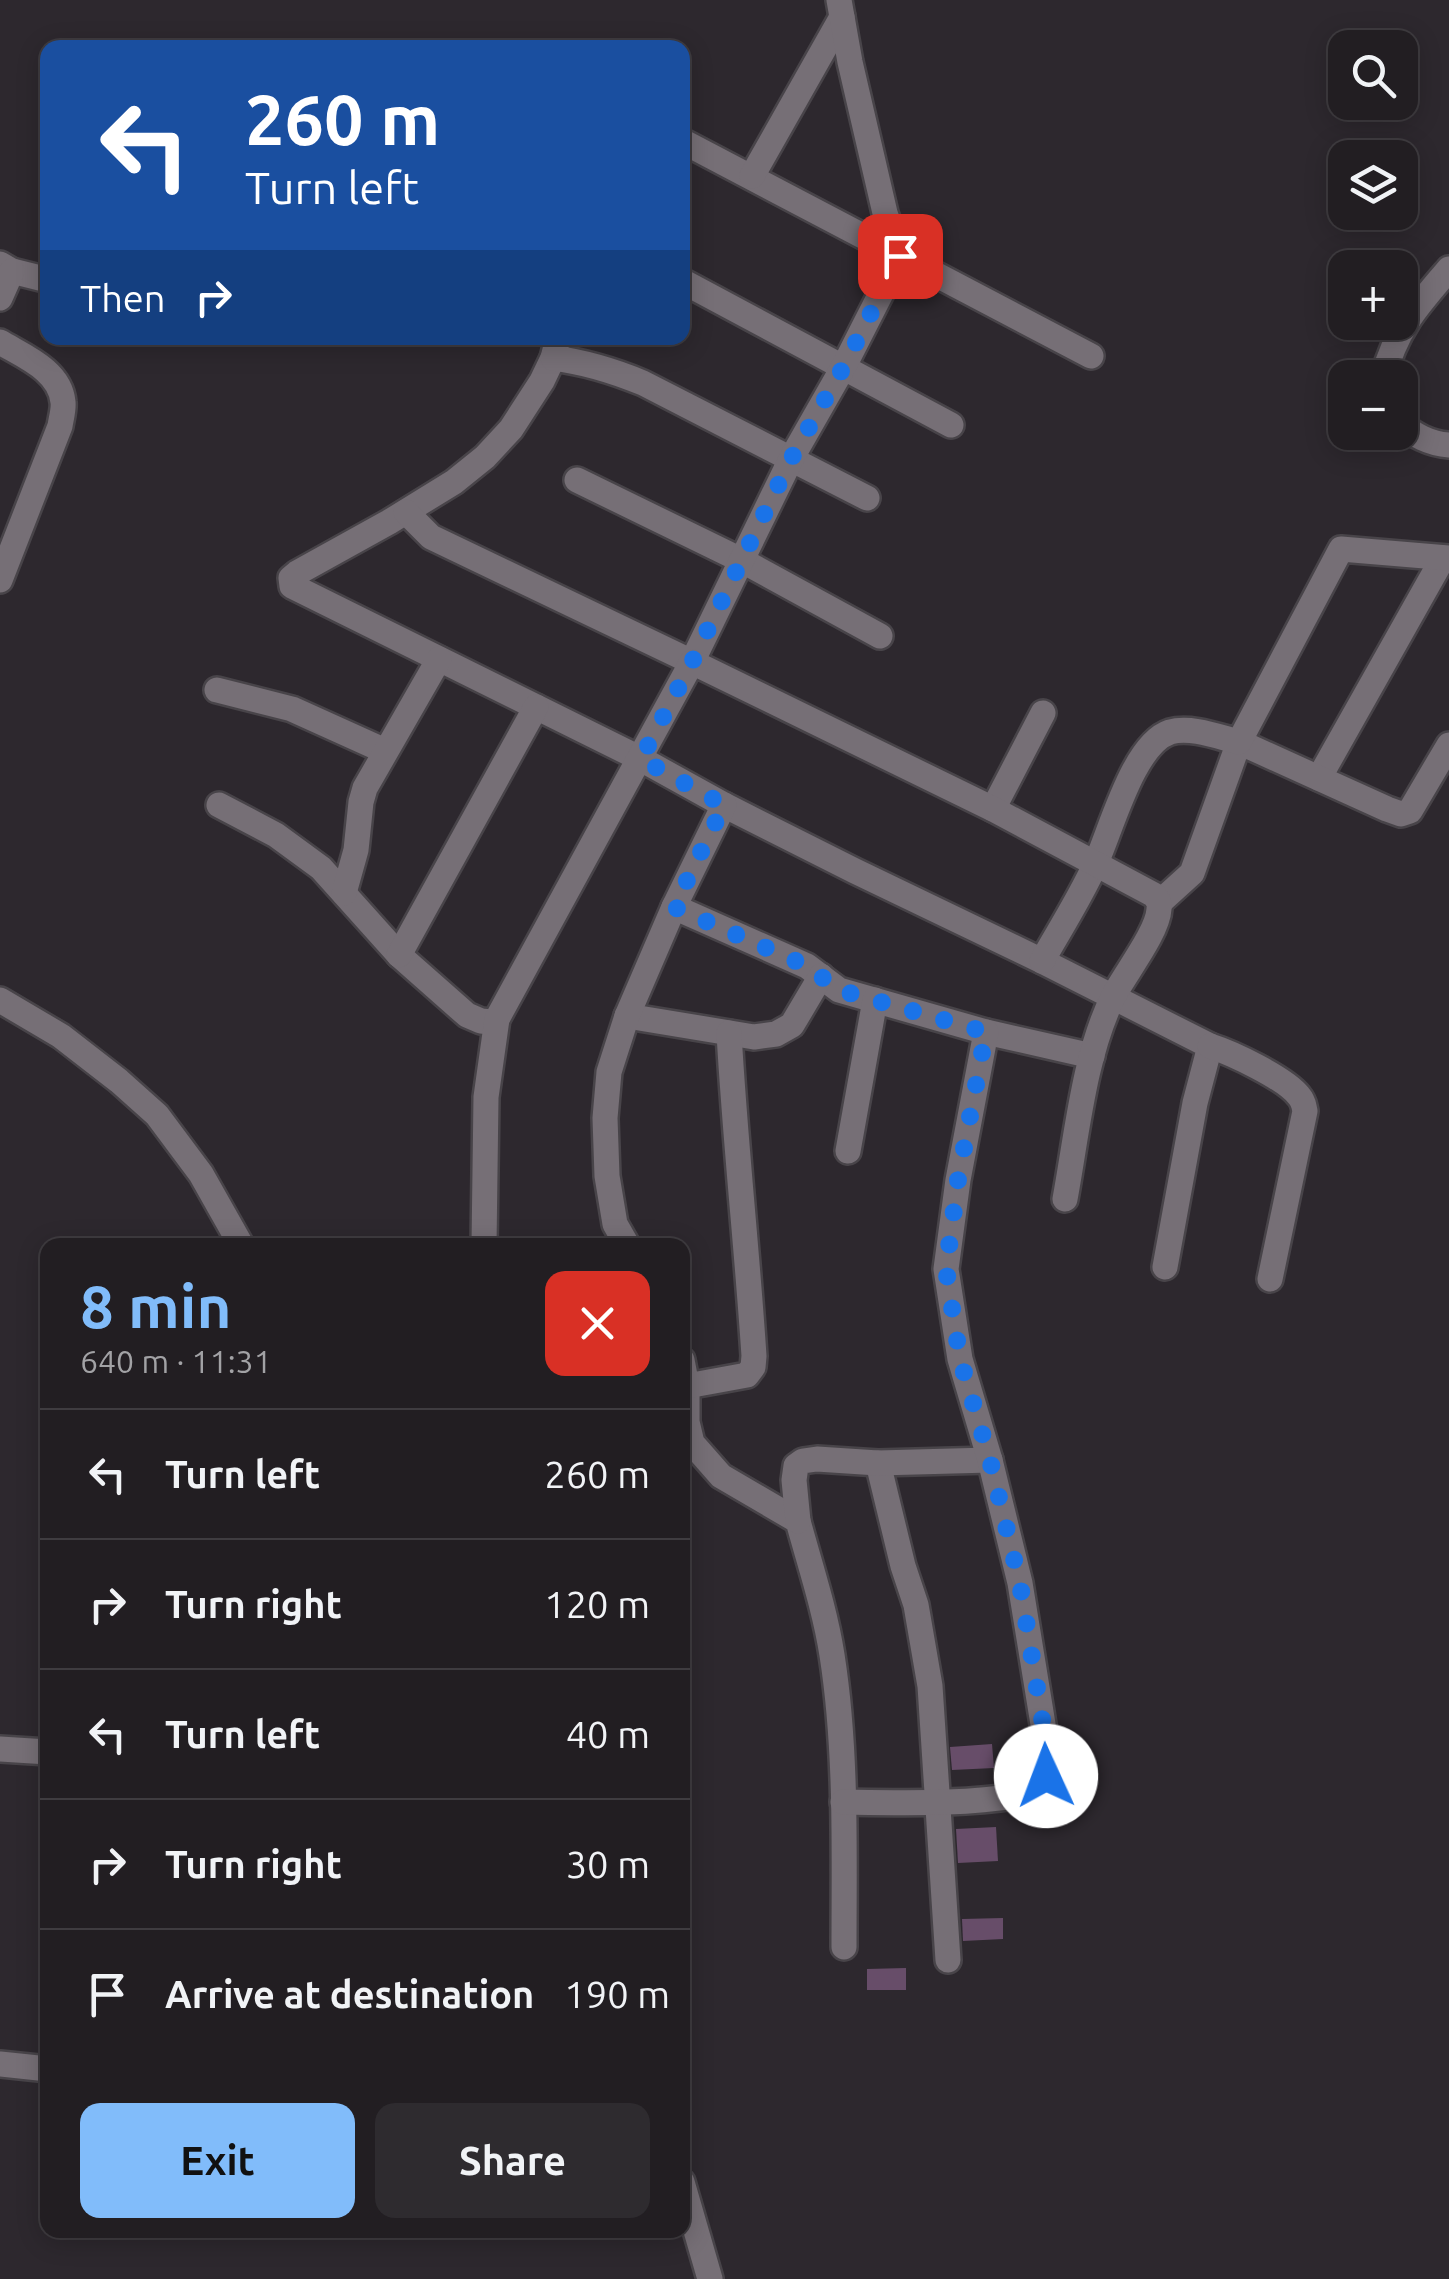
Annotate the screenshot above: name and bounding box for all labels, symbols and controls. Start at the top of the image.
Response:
map controls [1328,30,1418,450]
button: search [1328,30,1418,120]
icon: left [80,80,210,210]
text: 260 m [245,80,440,158]
button: layers [1328,140,1418,230]
text: Turn left [245,162,419,213]
pin [858,214,943,299]
icon: arrive [873,229,928,284]
button: + [1328,250,1418,340]
icon: right [186,270,241,325]
text: Then [80,277,166,319]
button: − [1328,360,1418,450]
button: close [545,1271,650,1376]
text: 8 min [80,1272,232,1339]
text: 640 m · 11:31 [80,1343,272,1379]
icon: left [80,1447,135,1502]
text: Turn left [165,1453,320,1495]
text: 260 m [544,1453,650,1495]
icon: right [80,1577,135,1632]
text: Turn right [165,1583,342,1625]
text: 120 m [544,1583,650,1625]
icon: left [80,1707,135,1762]
text: Turn left [165,1713,320,1755]
text: 40 m [566,1713,650,1755]
position arrow [994,1724,1098,1828]
icon: right [80,1837,135,1892]
text: Turn right [165,1843,342,1885]
text: 30 m [566,1843,650,1885]
icon: arrive [80,1967,135,2022]
text: Arrive at destination [165,1973,534,2015]
text: 190 m [564,1973,670,2015]
button: Exit [80,2103,355,2218]
button: Share [375,2103,650,2218]

